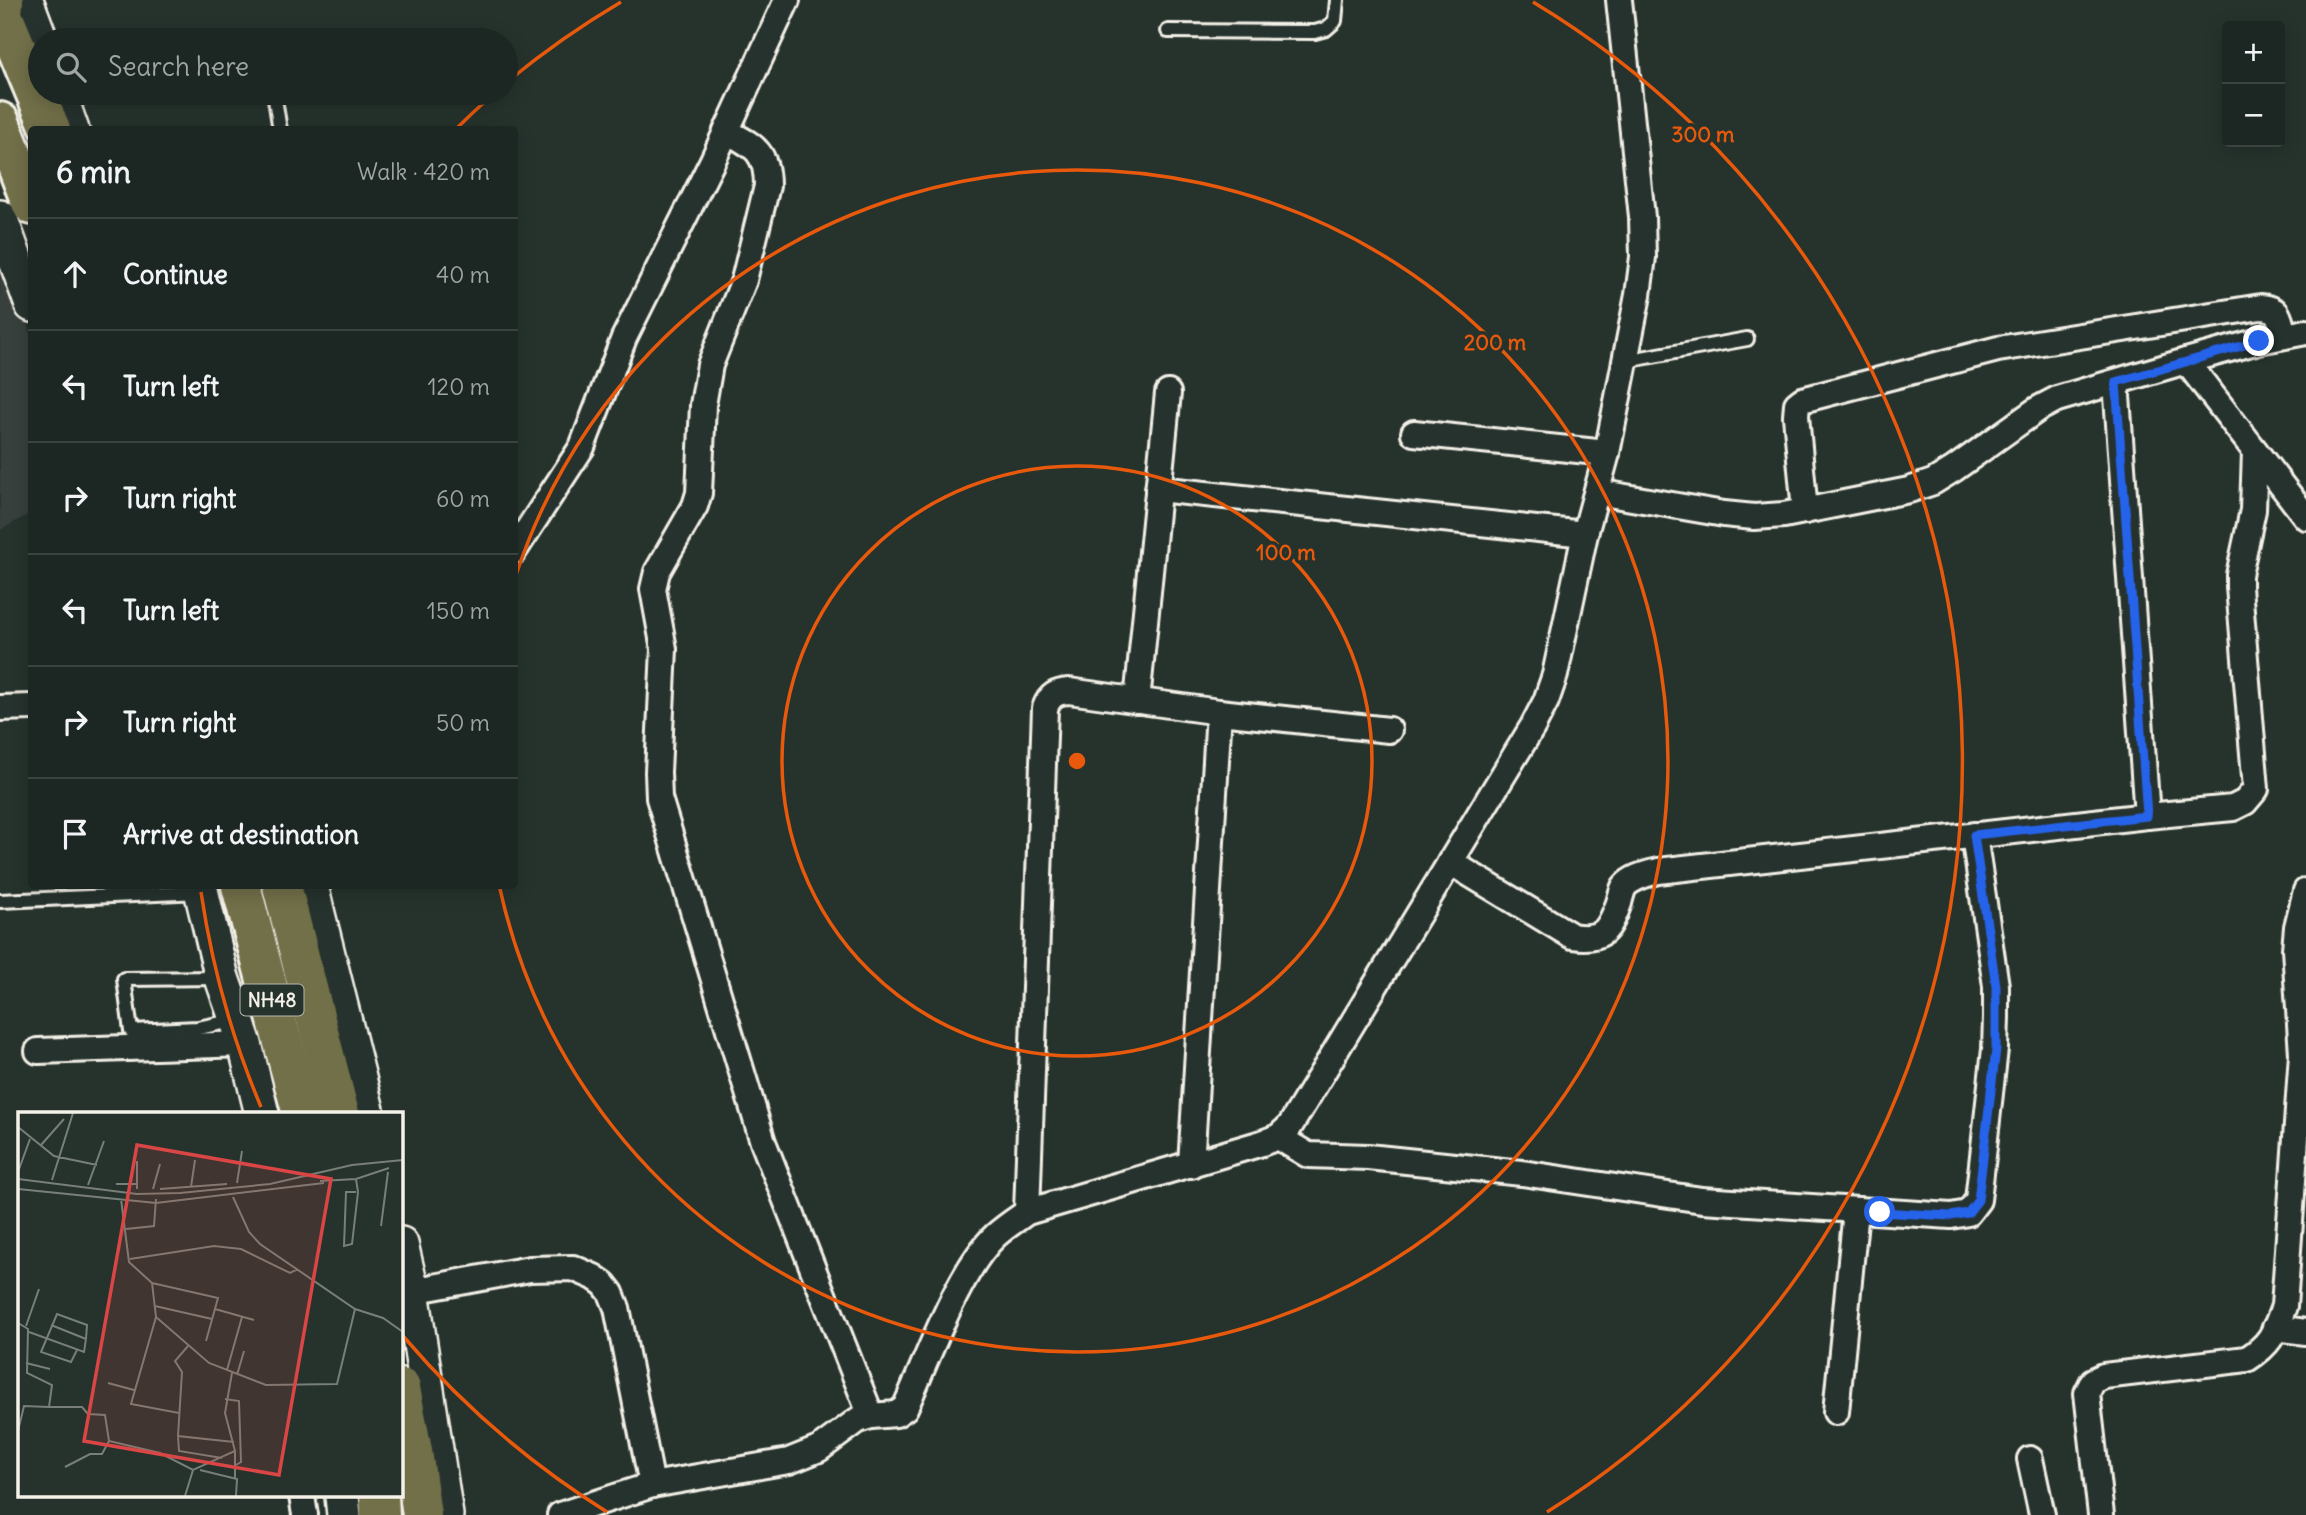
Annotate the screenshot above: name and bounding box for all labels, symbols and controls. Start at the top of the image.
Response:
map controls [2222,21,2285,147]
button: + [2222,21,2285,84]
search box [28,28,518,105]
icon: search [52,48,90,86]
text: Search here [108,50,249,83]
button: − [2222,84,2285,147]
text: 300 m [1672,121,1735,148]
text: 6 min [56,153,131,191]
text: Walk · 420 m [357,157,490,186]
icon: ahead [56,255,94,293]
text: Continue [123,258,228,291]
text: 40 m [436,260,490,289]
route end [2243,325,2274,356]
text: 200 m [1464,329,1527,356]
icon: left [56,367,94,405]
text: Turn left [123,370,219,403]
text: 120 m [427,372,490,401]
icon: right [56,479,94,517]
text: Turn right [123,482,236,515]
text: 60 m [436,484,490,513]
text: 100 m [1256,539,1316,566]
icon: left [56,591,94,629]
text: Turn left [123,594,219,627]
text: 150 m [427,596,490,625]
icon: right [56,703,94,741]
text: Turn right [123,706,236,739]
text: 50 m [436,708,490,737]
centre of rings [1065,749,1089,773]
icon: arrive [56,815,94,853]
text: Arrive at destination [123,818,359,851]
road number: NH48 [240,984,304,1016]
inset map [18,1112,402,1498]
route start [1864,1196,1895,1227]

